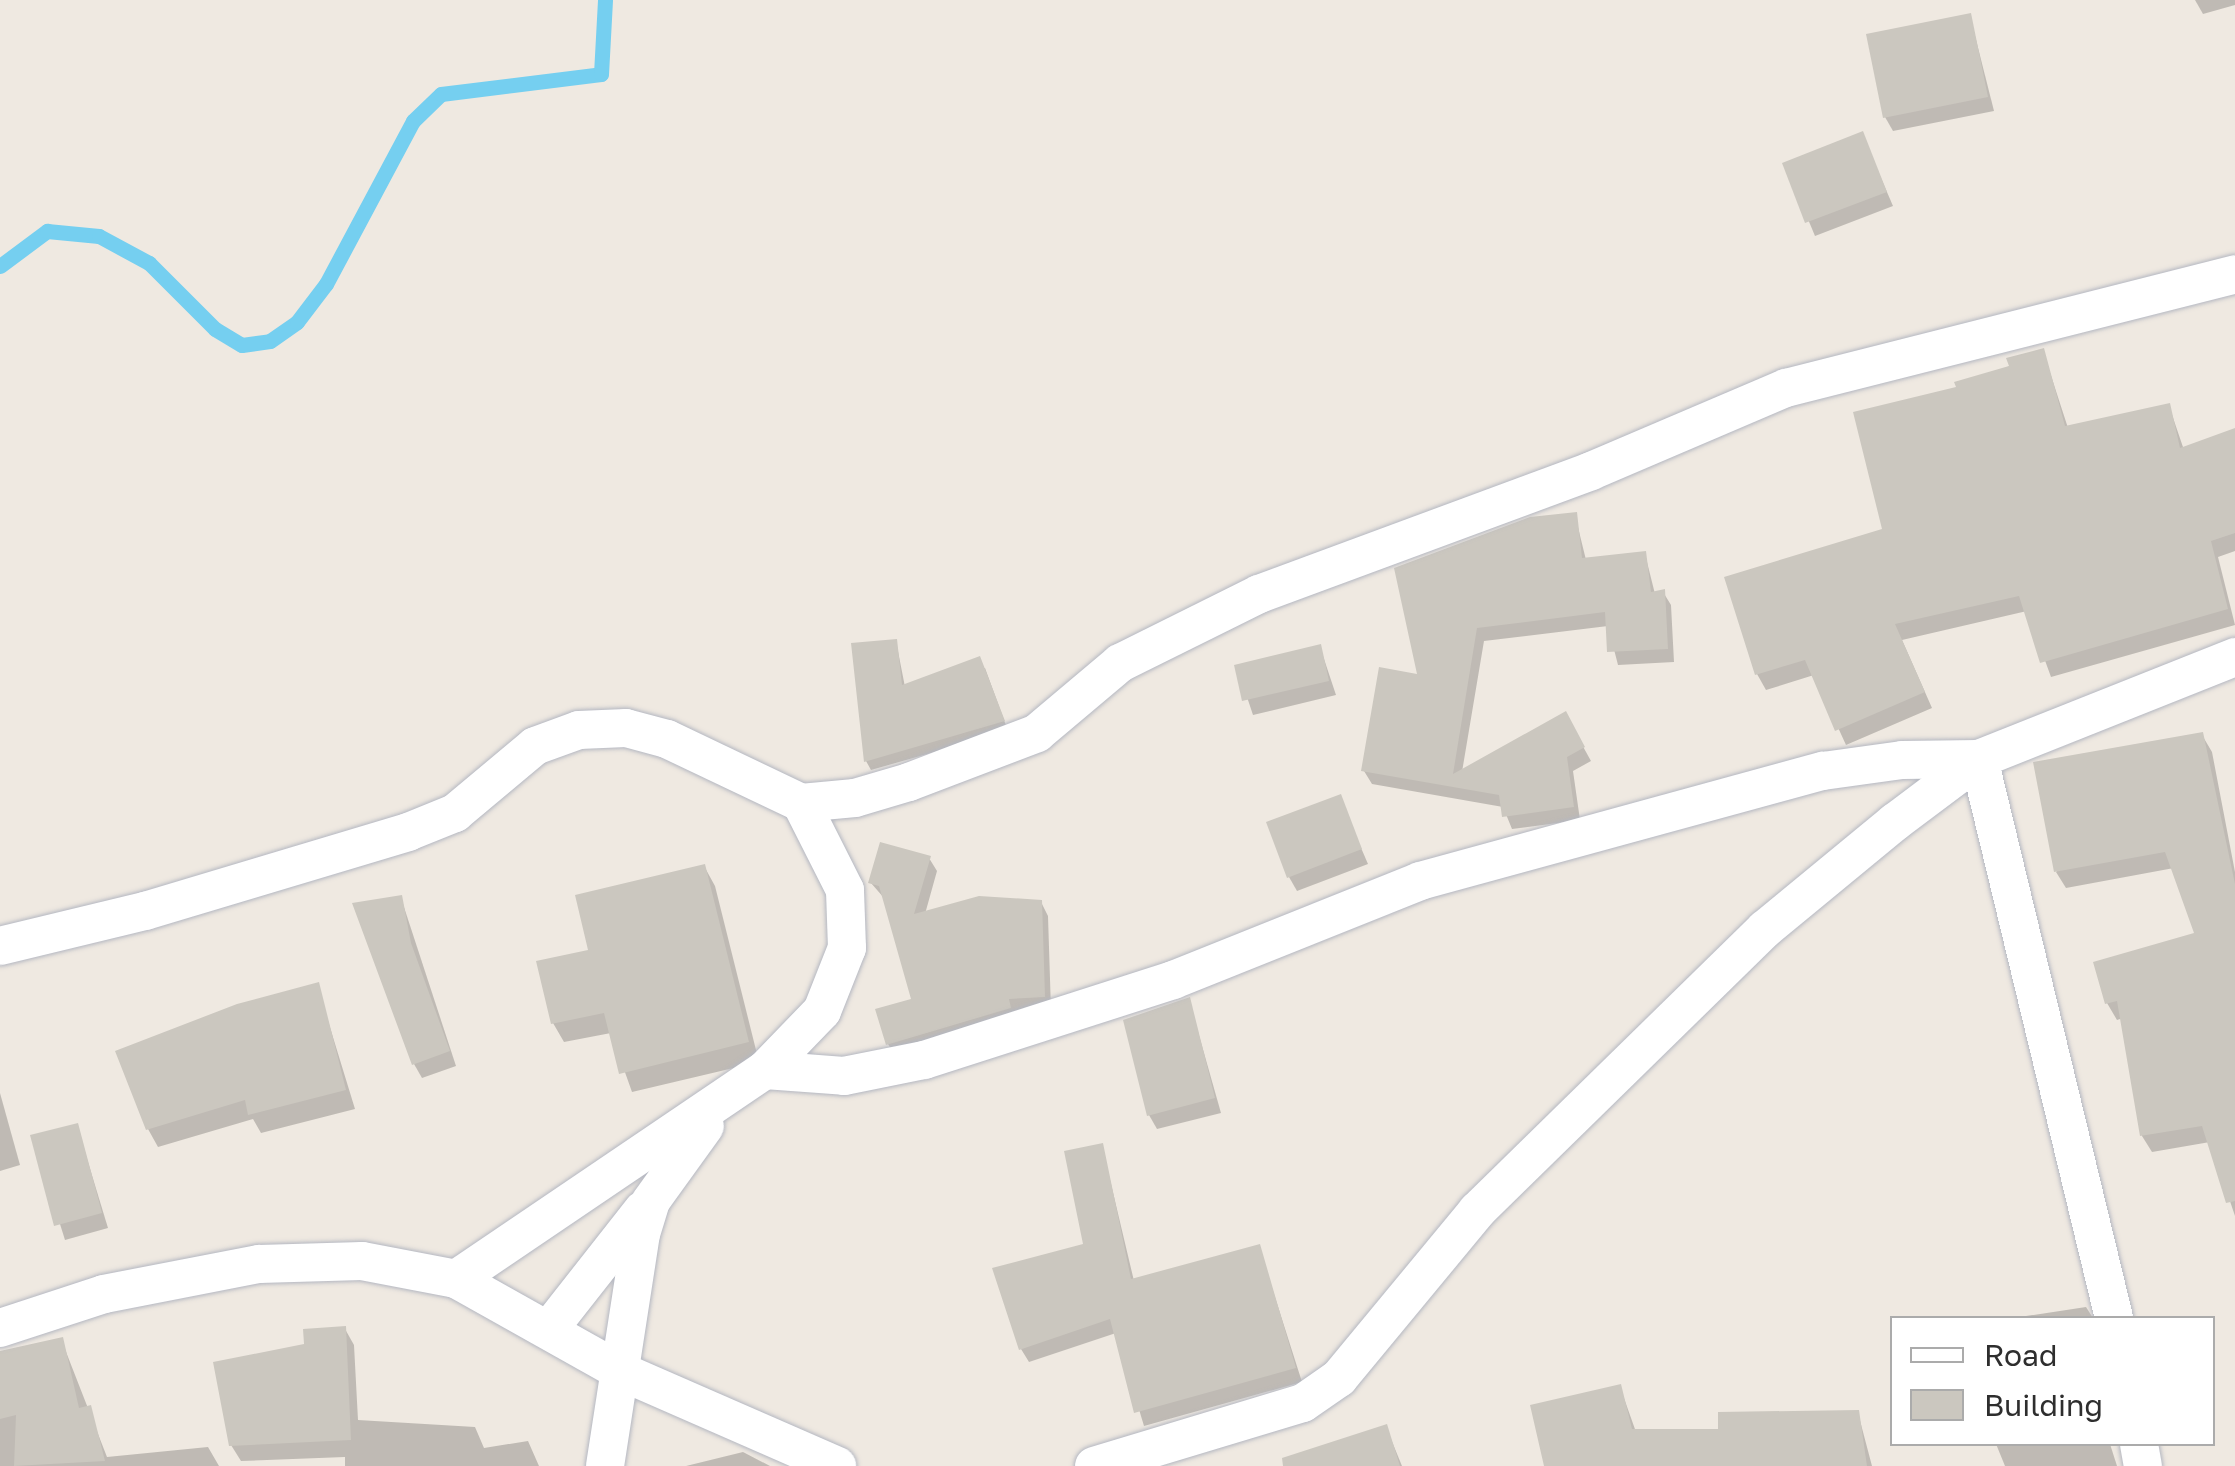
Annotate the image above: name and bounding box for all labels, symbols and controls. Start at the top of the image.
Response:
legend [1890,1316,2215,1446]
text: Road [1984,1337,2058,1373]
text: Building [1984,1387,2103,1423]

